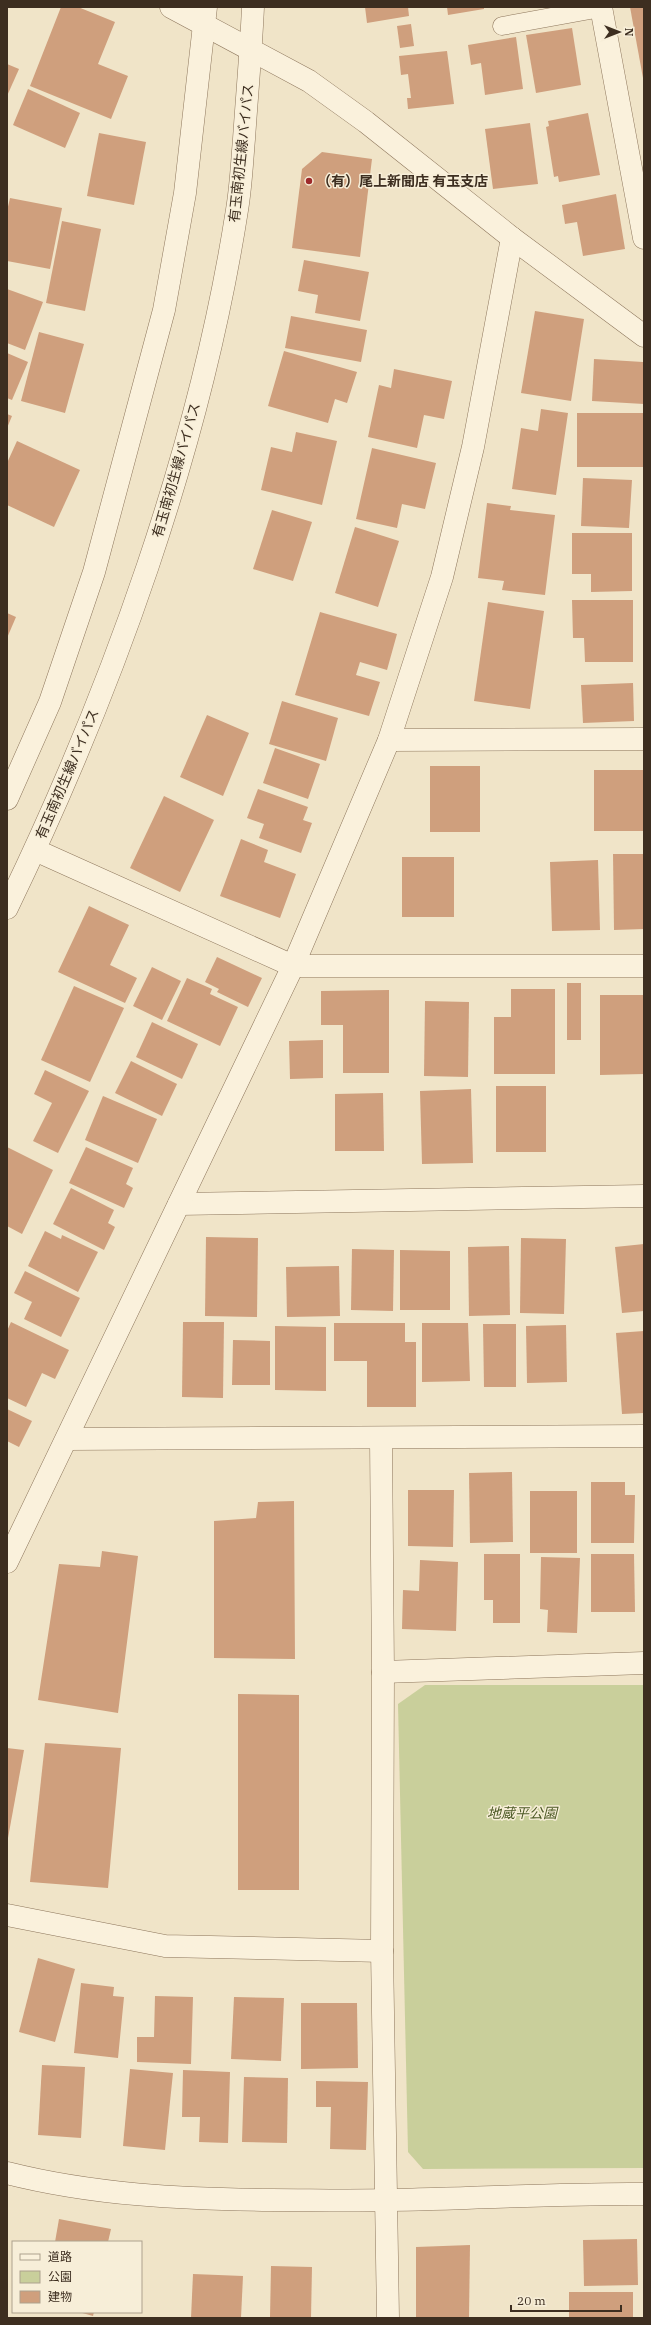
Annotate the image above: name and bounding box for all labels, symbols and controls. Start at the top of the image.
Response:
north arrow [599,12,639,52]
text: N [622,28,636,37]
street label: 有玉南初生線バイパス [225,83,257,223]
place label: （有）尾上新聞店 有玉支店 [317,172,488,190]
marker: （有）尾上新聞店 有玉支店 [304,176,314,186]
street label: 有玉南初生線バイパス [148,400,204,540]
street label: 有玉南初生線バイパス [31,706,103,842]
park label: 地蔵平公園 [487,1804,559,1822]
legend [12,2241,142,2313]
text: 道路 [48,2249,72,2264]
text: 公園 [48,2269,72,2284]
scale bar [511,2287,621,2313]
text: 建物 [48,2289,72,2304]
text: 20 m [517,2293,546,2308]

